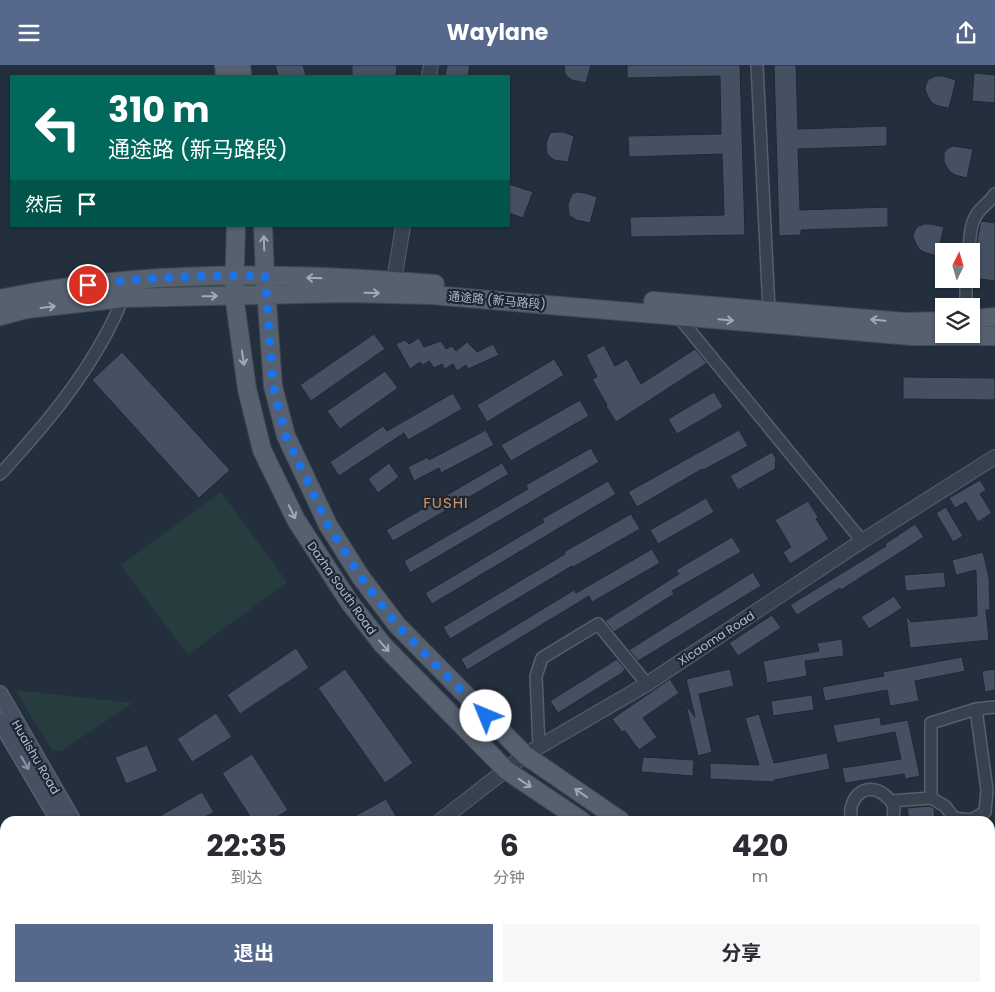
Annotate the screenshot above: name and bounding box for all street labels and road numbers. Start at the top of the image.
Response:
street label: 通途路 (新马路段) [447,287,547,313]
street label: Dazha South Road [304,538,380,638]
street label: Xicaoma Road [674,607,758,669]
street label: Huaishu Road [8,717,64,797]

